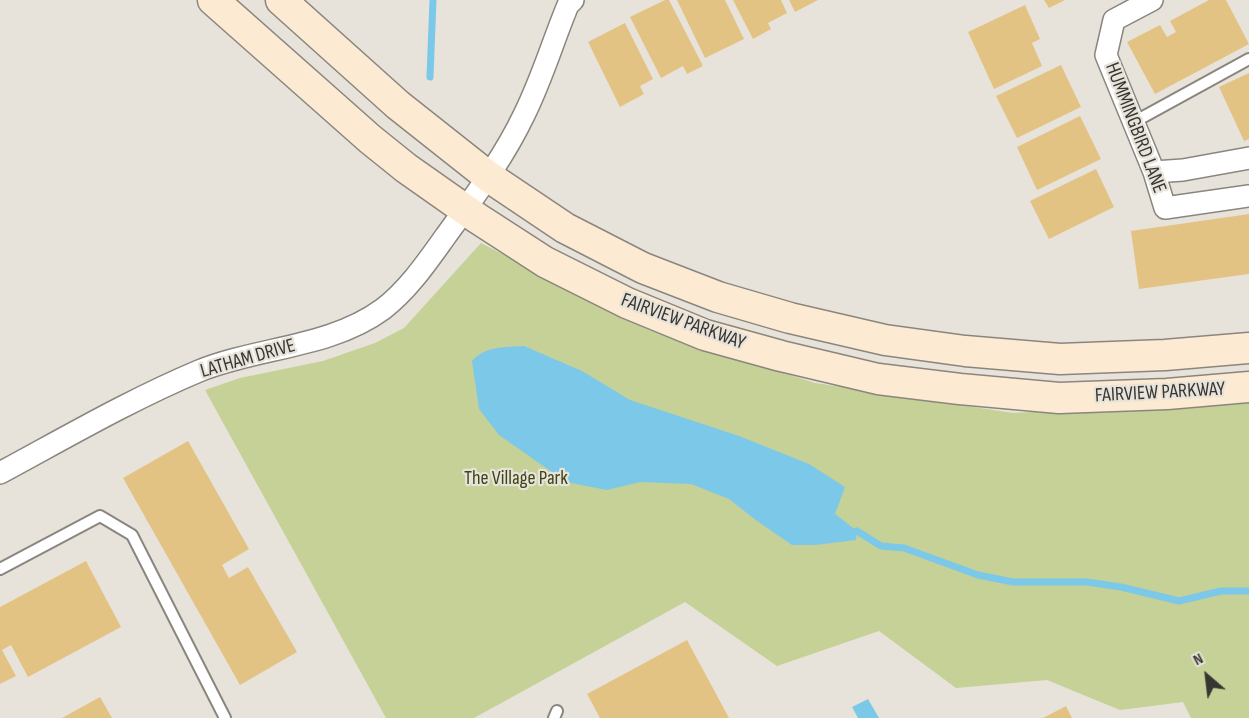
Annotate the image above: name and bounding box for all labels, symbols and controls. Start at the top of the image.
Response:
street label: HUMMINGBIRD LANE [1099,59,1171,197]
street label: FAIRVIEW PARKWAY [618,288,748,356]
street label: LATHAM DRIVE [198,334,298,384]
street label: FAIRVIEW PARKWAY [1094,378,1226,408]
park label: The Village Park [464,467,568,491]
north arrow [1177,646,1237,706]
text: N [1190,649,1207,670]

